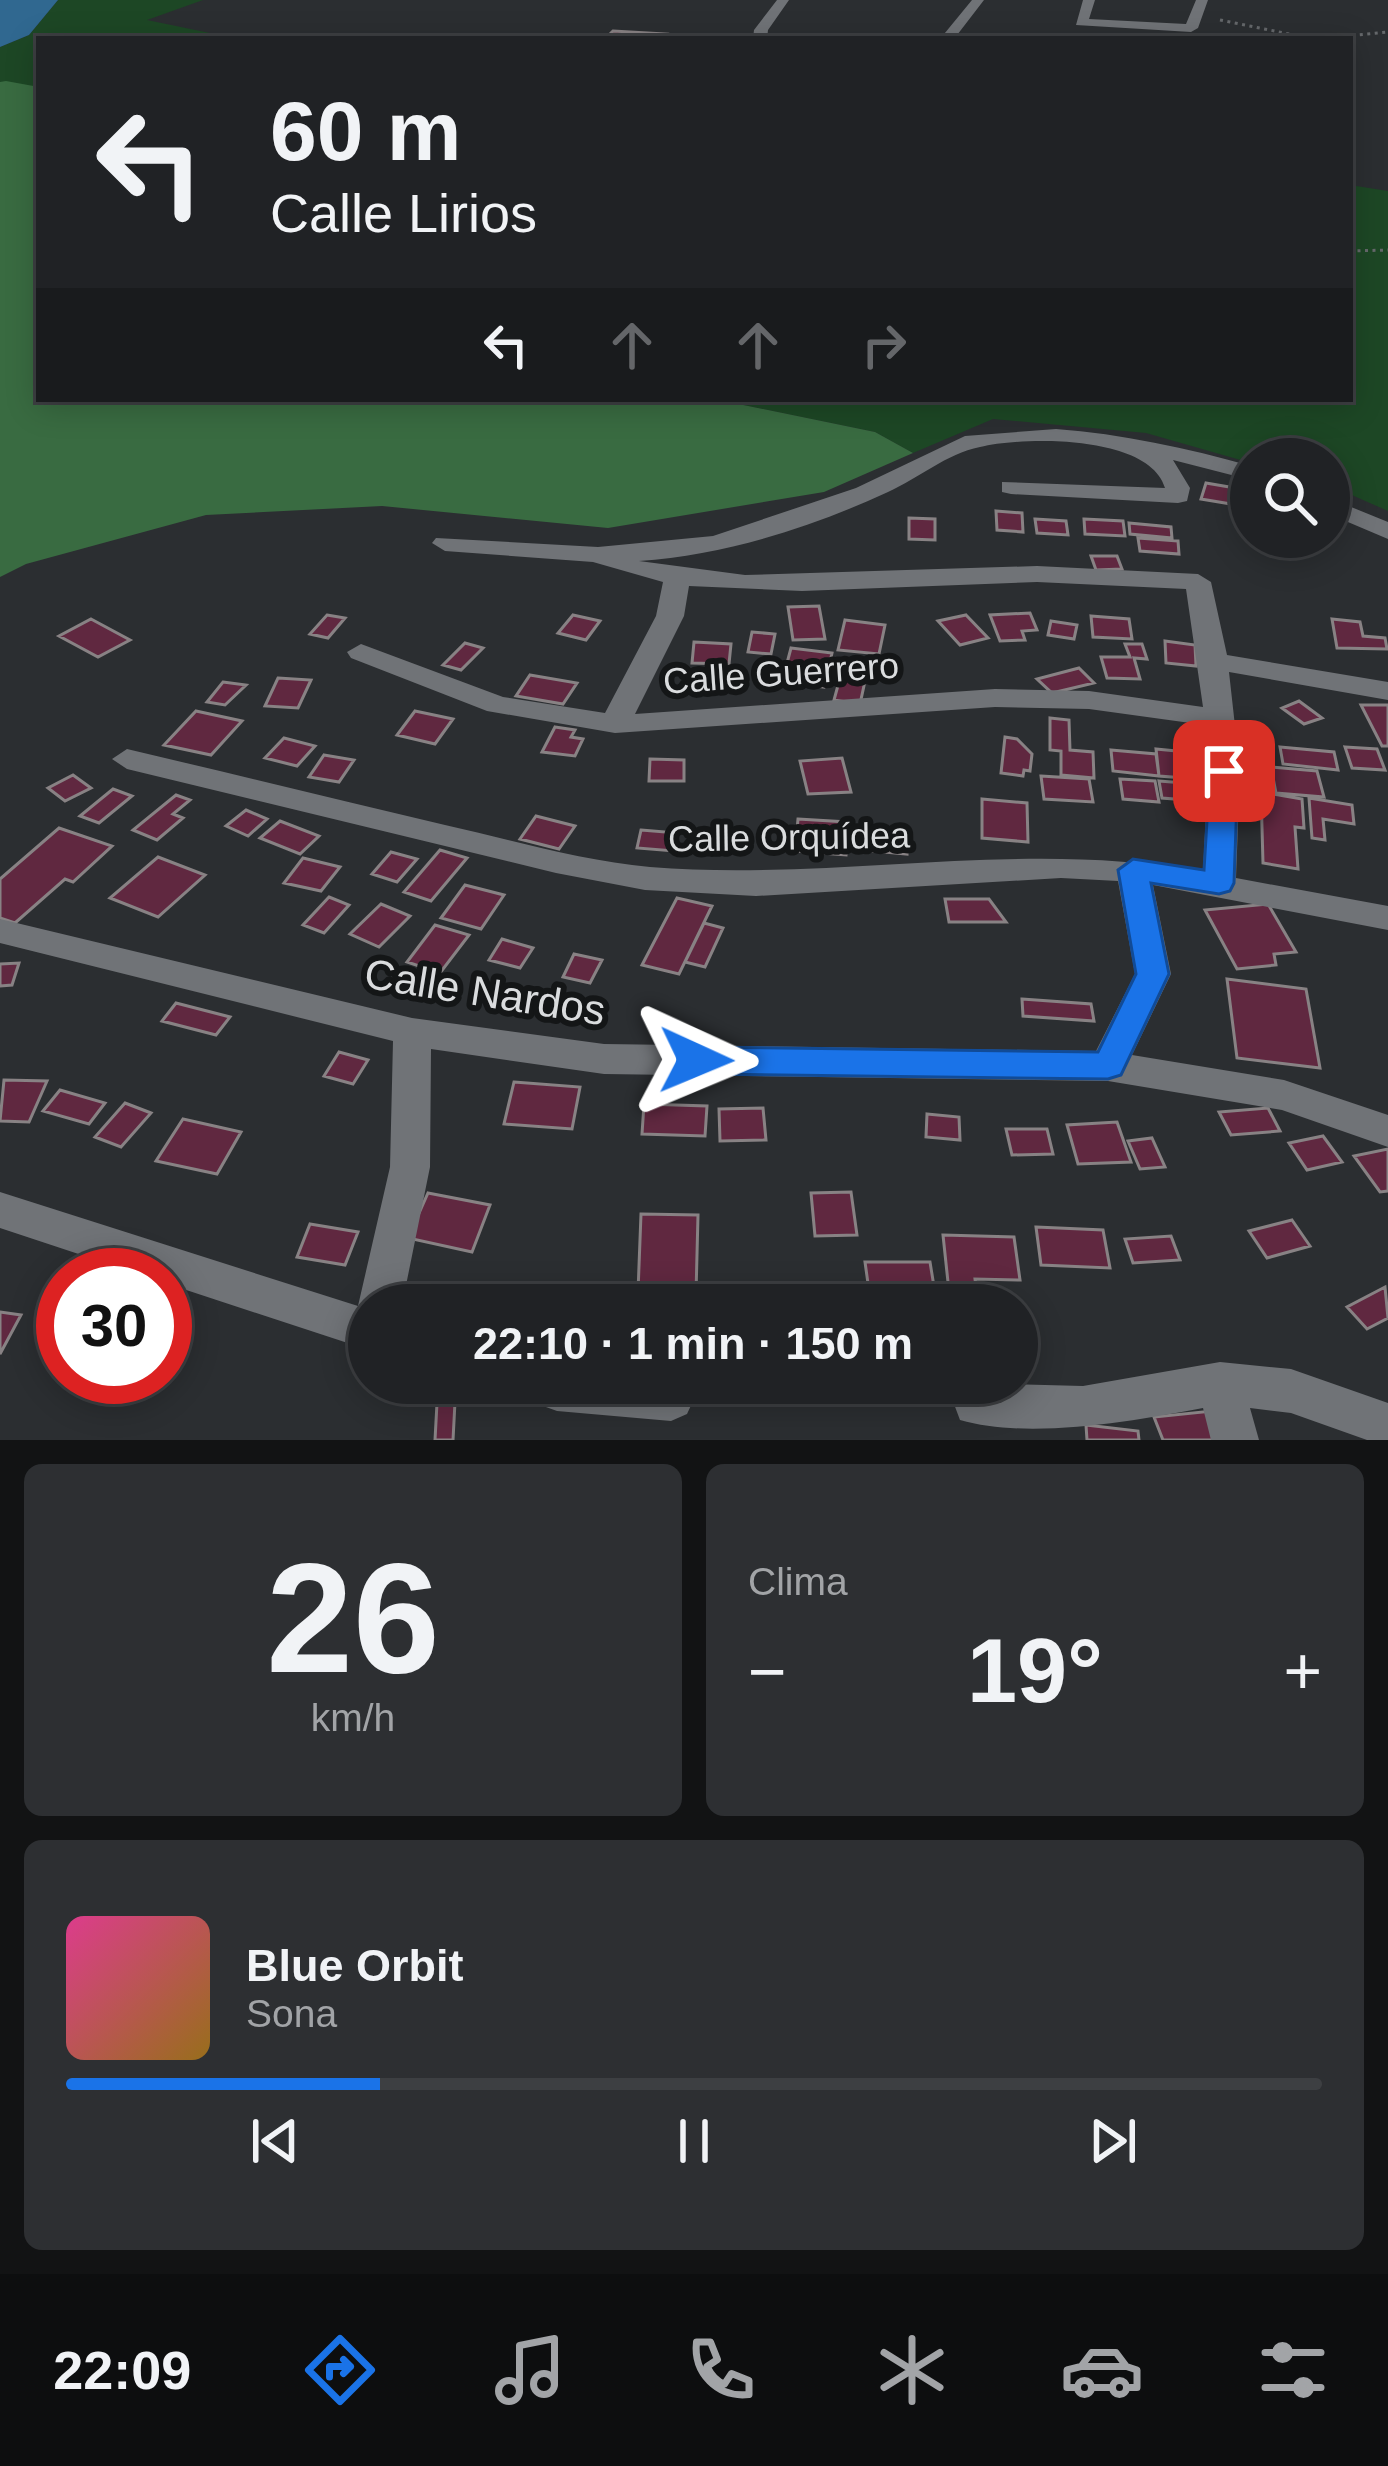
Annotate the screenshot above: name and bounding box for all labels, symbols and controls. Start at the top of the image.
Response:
icon: left [72,84,228,240]
text: 60 m [270,84,461,178]
text: Calle Lirios [270,183,537,243]
icon: left [473,312,539,378]
icon: ahead [599,312,665,378]
icon: ahead [725,312,791,378]
icon: right [851,312,917,378]
map controls [1230,438,1350,558]
button: search [1230,438,1350,558]
street label: Calle Guerrero [662,644,900,702]
pin [1173,720,1275,822]
icon: arrive [1191,738,1257,804]
street label: Calle Orquídea [668,814,911,860]
street label: Calle Nardos [361,950,609,1034]
position arrow [633,997,759,1123]
speed limit sign: 30 [36,1248,192,1404]
text: 22:10 · 1 min · 150 m [473,1318,913,1369]
text: 26 [266,1531,440,1705]
text: Clima [748,1560,848,1603]
text: 19° [967,1621,1103,1721]
text: − [748,1634,787,1708]
text: + [1283,1634,1322,1708]
text: km/h [311,1696,395,1739]
text: Blue Orbit [246,1940,464,1991]
text: Sona [246,1992,337,2035]
icon: previous [242,2108,308,2174]
icon: pause [661,2108,727,2174]
icon: next [1080,2108,1146,2174]
icon: directions [298,2328,382,2412]
icon: music [488,2328,572,2412]
icon: phone [679,2328,763,2412]
icon: climate [870,2328,954,2412]
icon: car [1060,2328,1144,2412]
icon: filters [1251,2328,1335,2412]
text: 22:09 [53,2340,191,2400]

